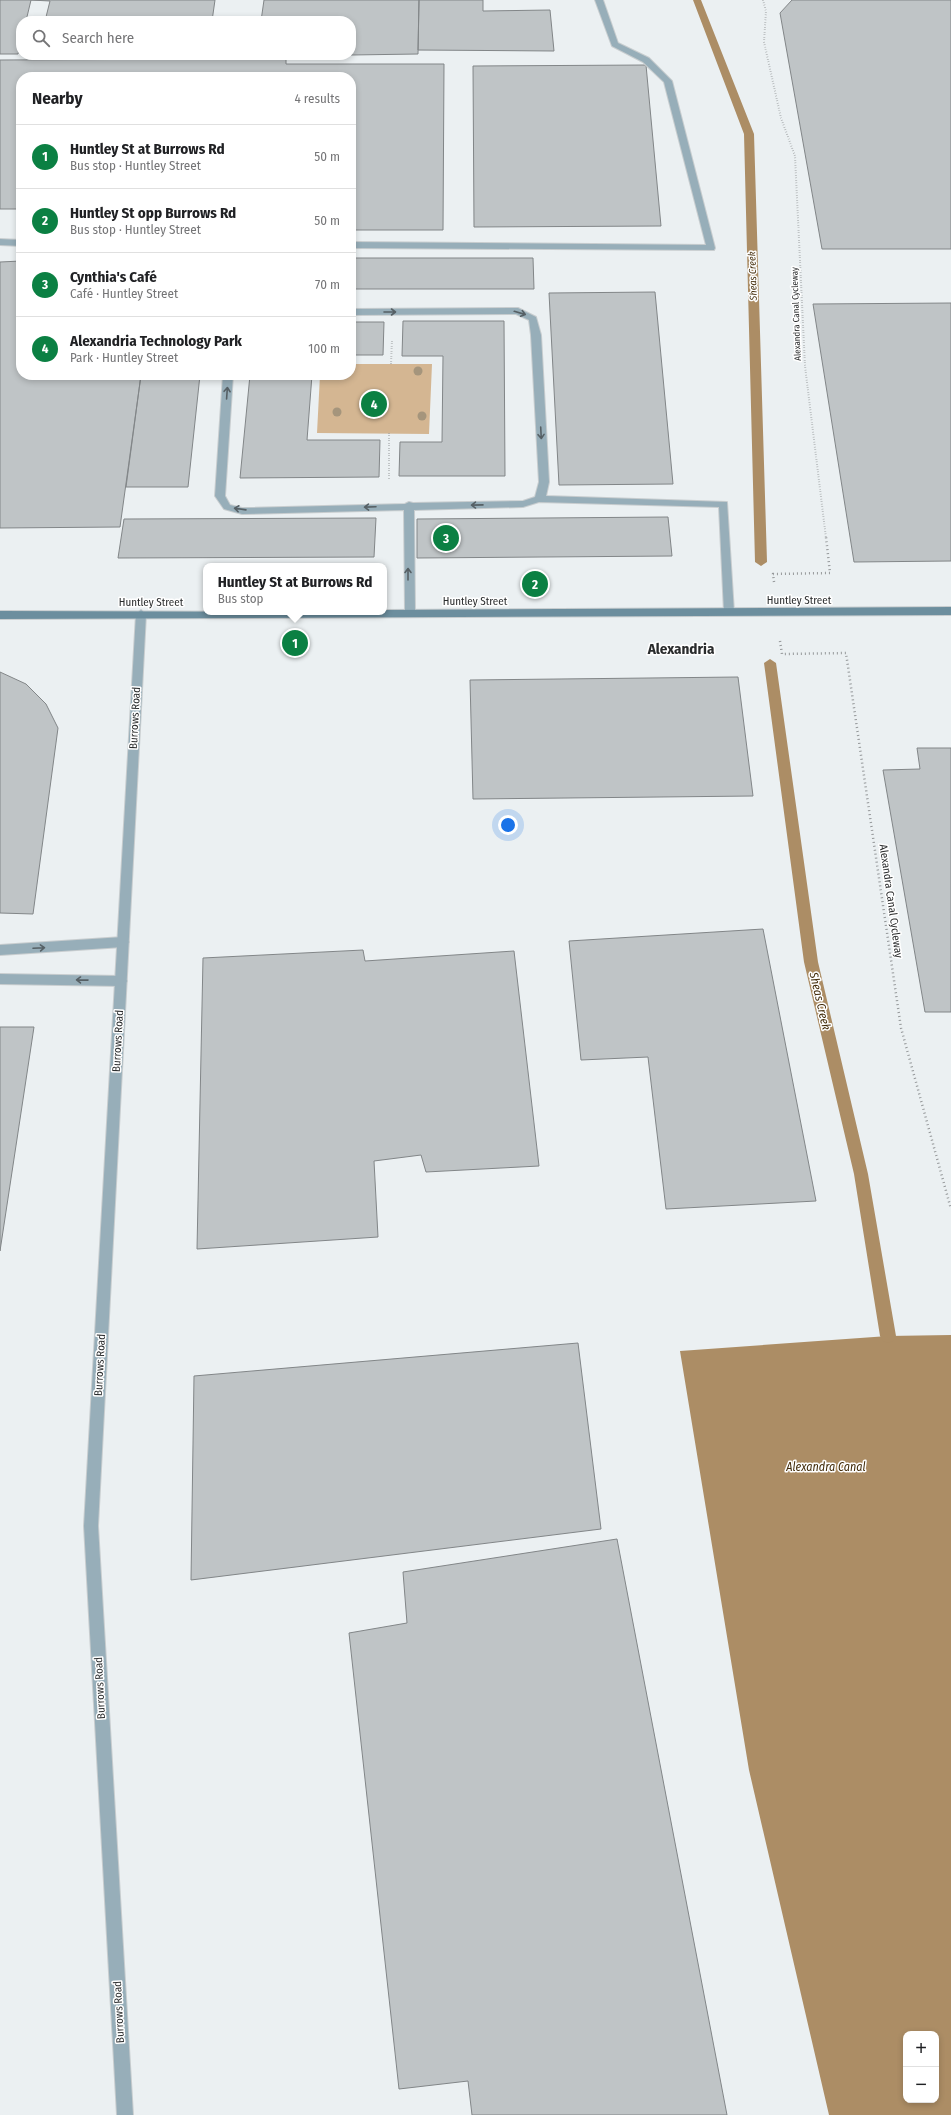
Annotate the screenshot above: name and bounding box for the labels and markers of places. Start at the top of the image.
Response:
pin: 4 [361,389,387,419]
pin: 3 [433,523,459,553]
pin: 2 [522,569,548,599]
pin: 1 [282,628,308,658]

